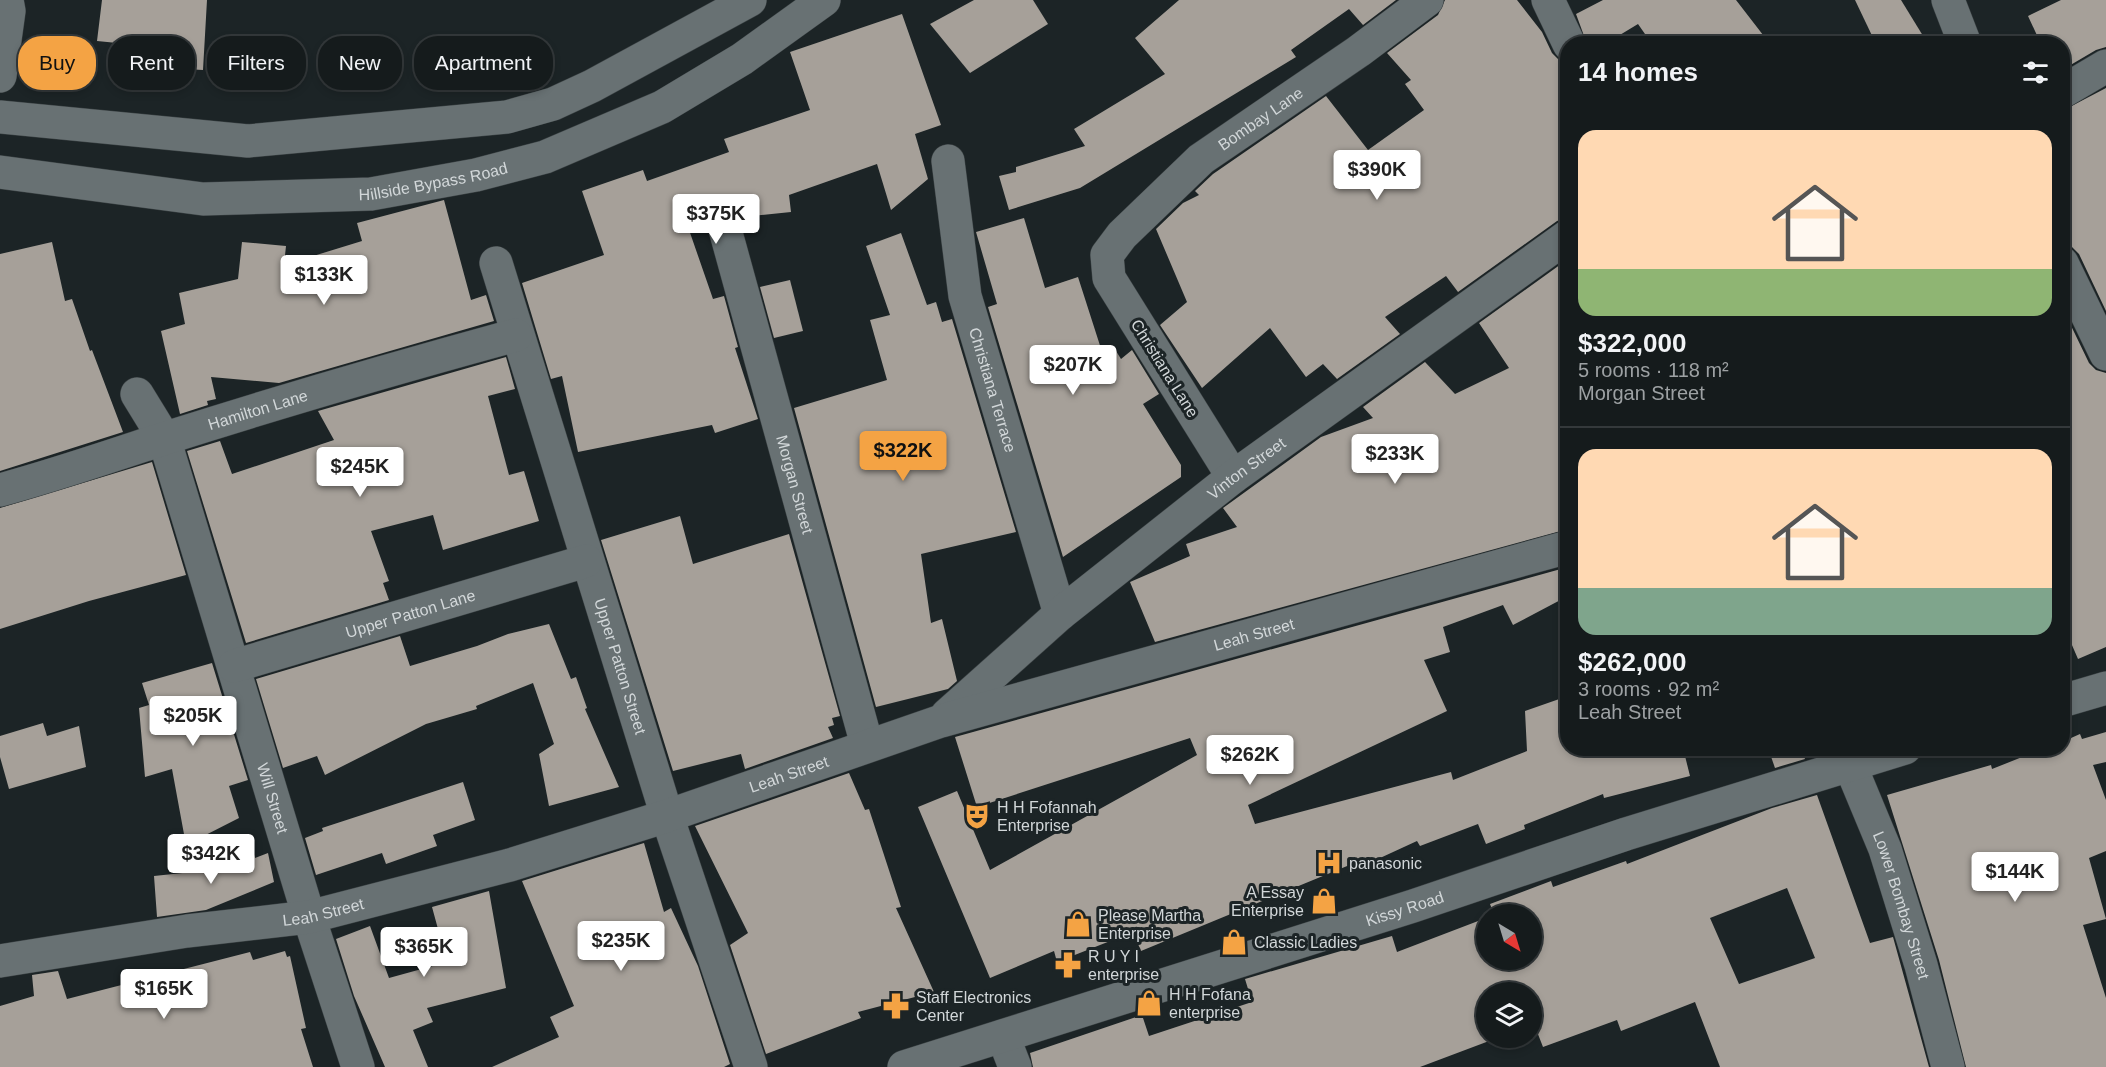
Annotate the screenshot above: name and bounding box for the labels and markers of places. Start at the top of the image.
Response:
pin: $390K [1335,150,1419,201]
pin: $375K [674,194,758,245]
pin: $133K [282,255,366,306]
pin: $207K [1031,345,1115,396]
pin: $322K [861,431,945,482]
pin: $233K [1353,434,1437,485]
pin: $245K [318,447,402,498]
pin: $205K [151,696,235,747]
pin: $262K [1208,735,1292,786]
place label: H H Fofannah Enterprise [997,799,1097,834]
theatre icon: H H Fofannah Enterprise [962,801,992,831]
pin: $342K [169,834,253,885]
hospital icon: panasonic [1314,848,1344,878]
pin: $144K [1973,852,2057,903]
place label: panasonic [1349,855,1422,872]
place label: A Essay Enterprise [1231,884,1304,919]
shop icon: A Essay Enterprise [1309,886,1339,916]
place label: Please Martha Enterprise [1098,907,1201,942]
shop icon: Please Martha Enterprise [1063,909,1093,939]
pin: $235K [579,921,663,972]
pin: $365K [382,927,466,978]
shop icon: Classic Ladies [1219,927,1249,957]
place label: Classic Ladies [1254,934,1357,951]
place label: R U Y I enterprise [1088,948,1159,983]
pharmacy icon: R U Y I enterprise [1053,950,1083,980]
pin: $165K [122,969,206,1020]
place label: H H Fofana enterprise [1169,986,1251,1021]
shop icon: H H Fofana enterprise [1134,988,1164,1018]
place label: Staff Electronics Center [916,989,1031,1024]
pharmacy icon: Staff Electronics Center [881,991,911,1021]

